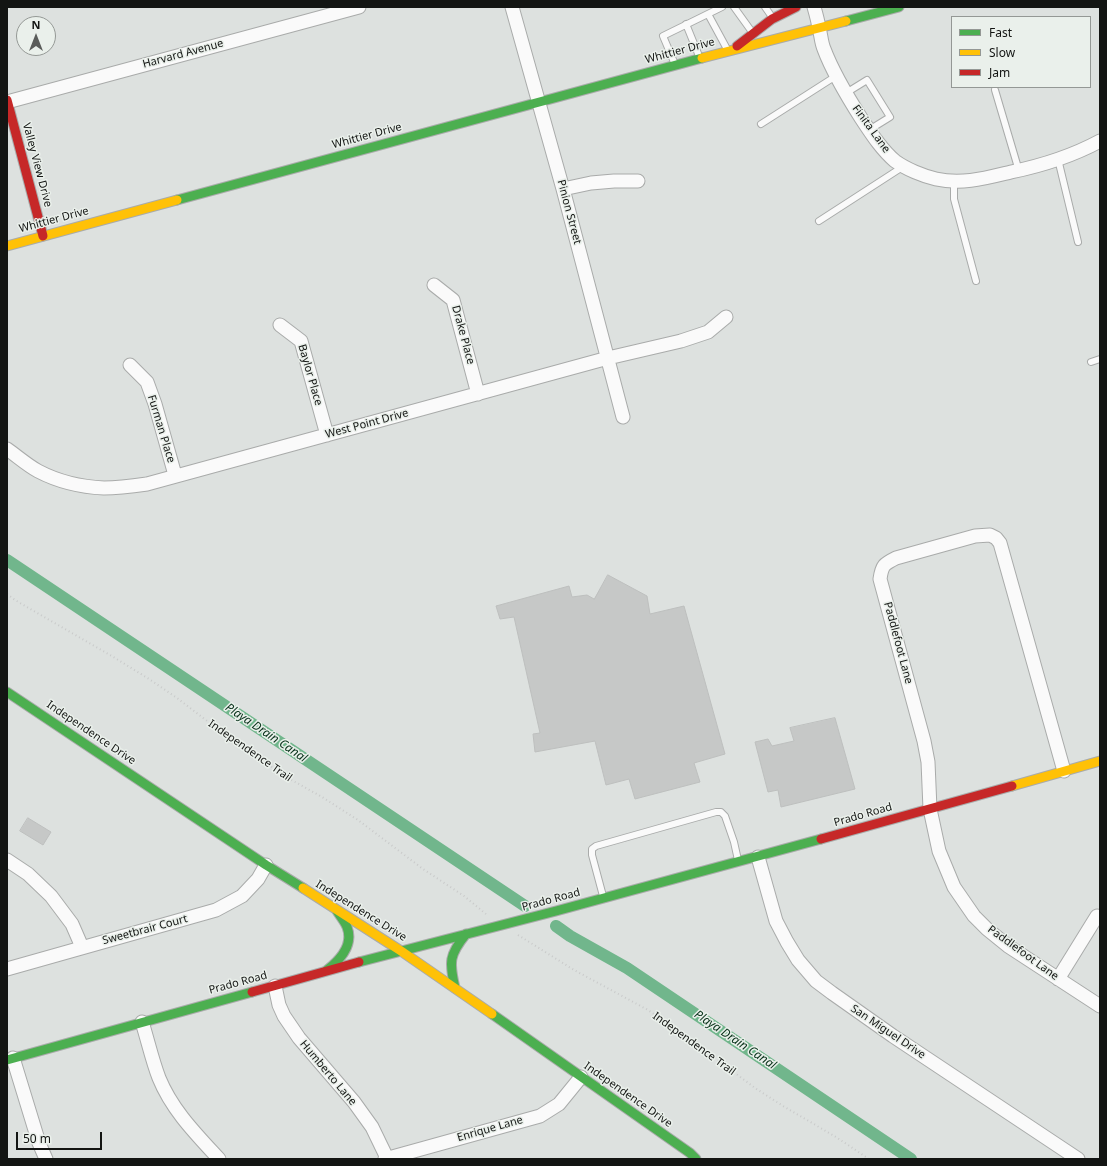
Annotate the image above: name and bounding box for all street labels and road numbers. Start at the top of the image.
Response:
street label: Whittier Drive [644,35,716,67]
street label: Harvard Avenue [141,37,225,71]
street label: Finita Lane [849,102,893,156]
street label: Whittier Drive [331,120,403,152]
street label: Valley View Drive [19,121,55,209]
street label: Pinion Street [554,178,584,246]
street label: Whittier Drive [18,204,90,236]
street label: Drake Place [449,304,477,366]
street label: Baylor Place [295,343,325,407]
street label: Furman Place [144,393,178,465]
street label: West Point Drive [324,407,410,441]
street label: Paddlefoot Lane [881,601,915,685]
street label: Independence Drive [44,698,138,768]
street label: Independence Trail [206,717,294,785]
street label: Prado Road [832,800,894,830]
street label: Independence Drive [313,878,409,944]
street label: Prado Road [520,886,582,914]
street label: Sweetbrair Court [101,912,189,948]
street label: Paddlefoot Lane [985,923,1061,983]
street label: Prado Road [207,969,269,997]
street label: San Miguel Drive [848,1002,928,1062]
street label: Independence Trail [650,1010,738,1078]
street label: Humberto Lane [297,1038,359,1108]
street label: Independence Drive [581,1060,675,1130]
street label: Enrique Lane [456,1113,524,1145]

